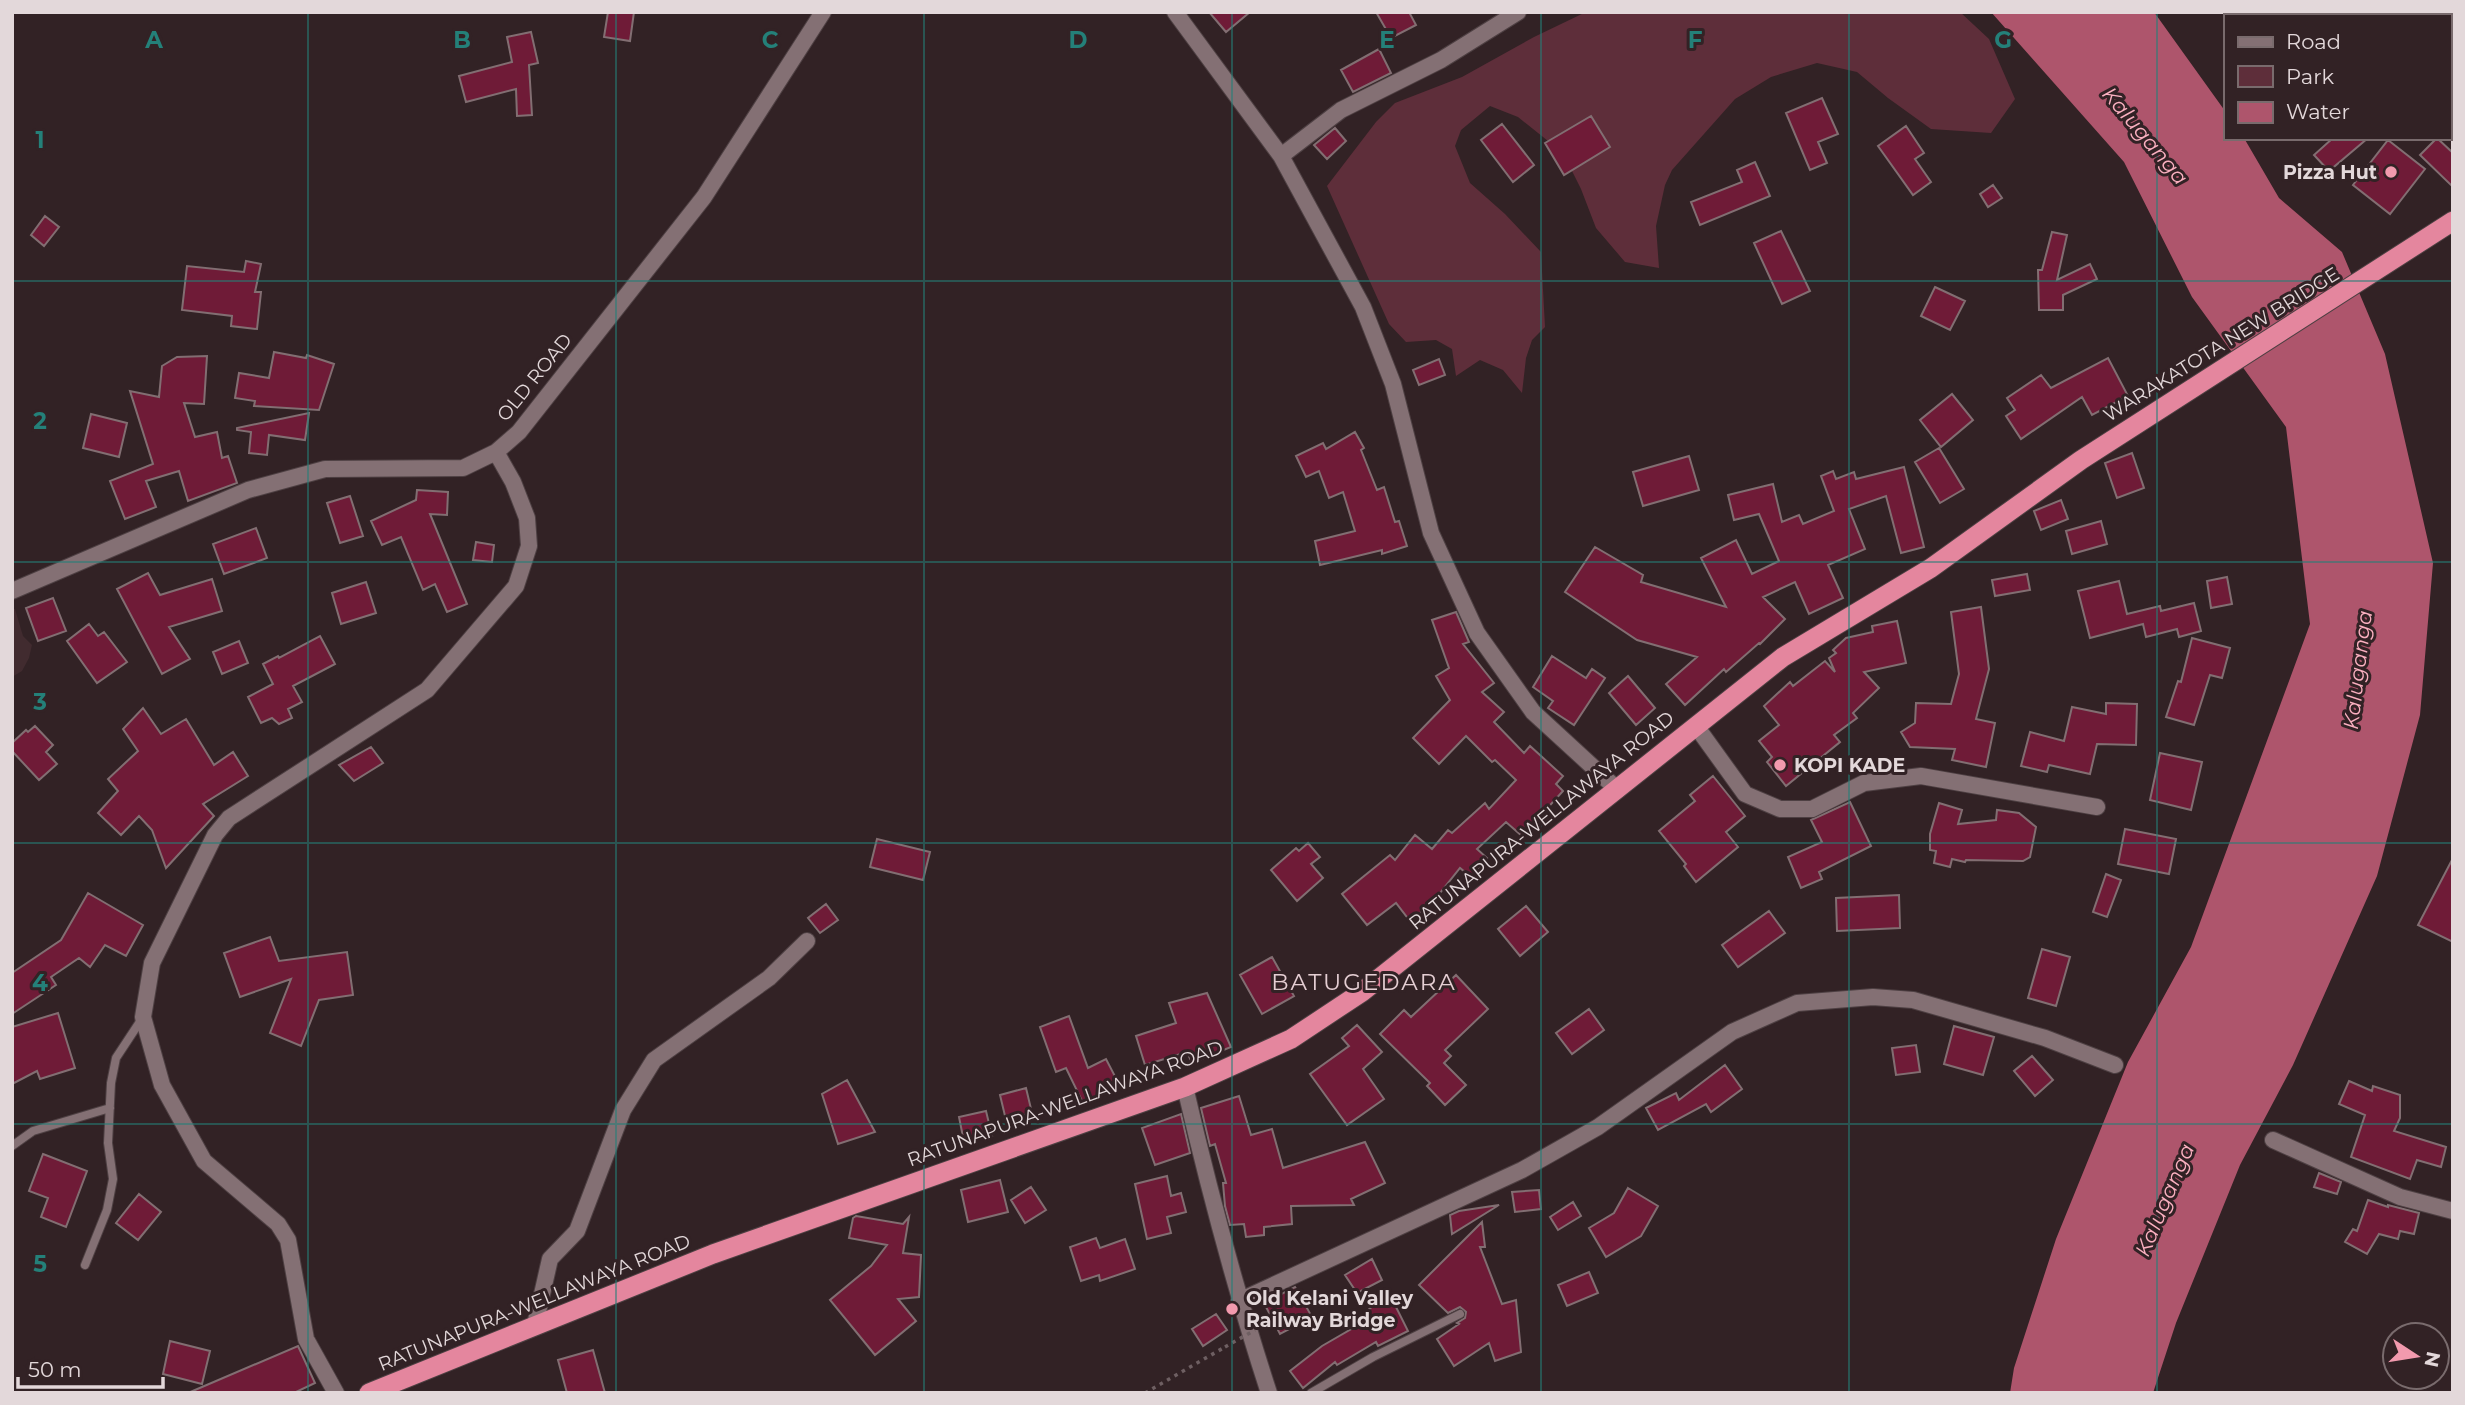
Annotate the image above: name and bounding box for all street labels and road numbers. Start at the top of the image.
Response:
street label: WARAKATOTA NEW BRIDGE [2099,262,2343,427]
street label: OLD ROAD [492,329,577,426]
street label: RATUNAPURA-WELLAWAYA ROAD [1404,706,1679,935]
street label: RATUNAPURA-WELLAWAYA ROAD [904,1035,1226,1171]
street label: RATUNAPURA-WELLAWAYA ROAD [375,1229,694,1376]

